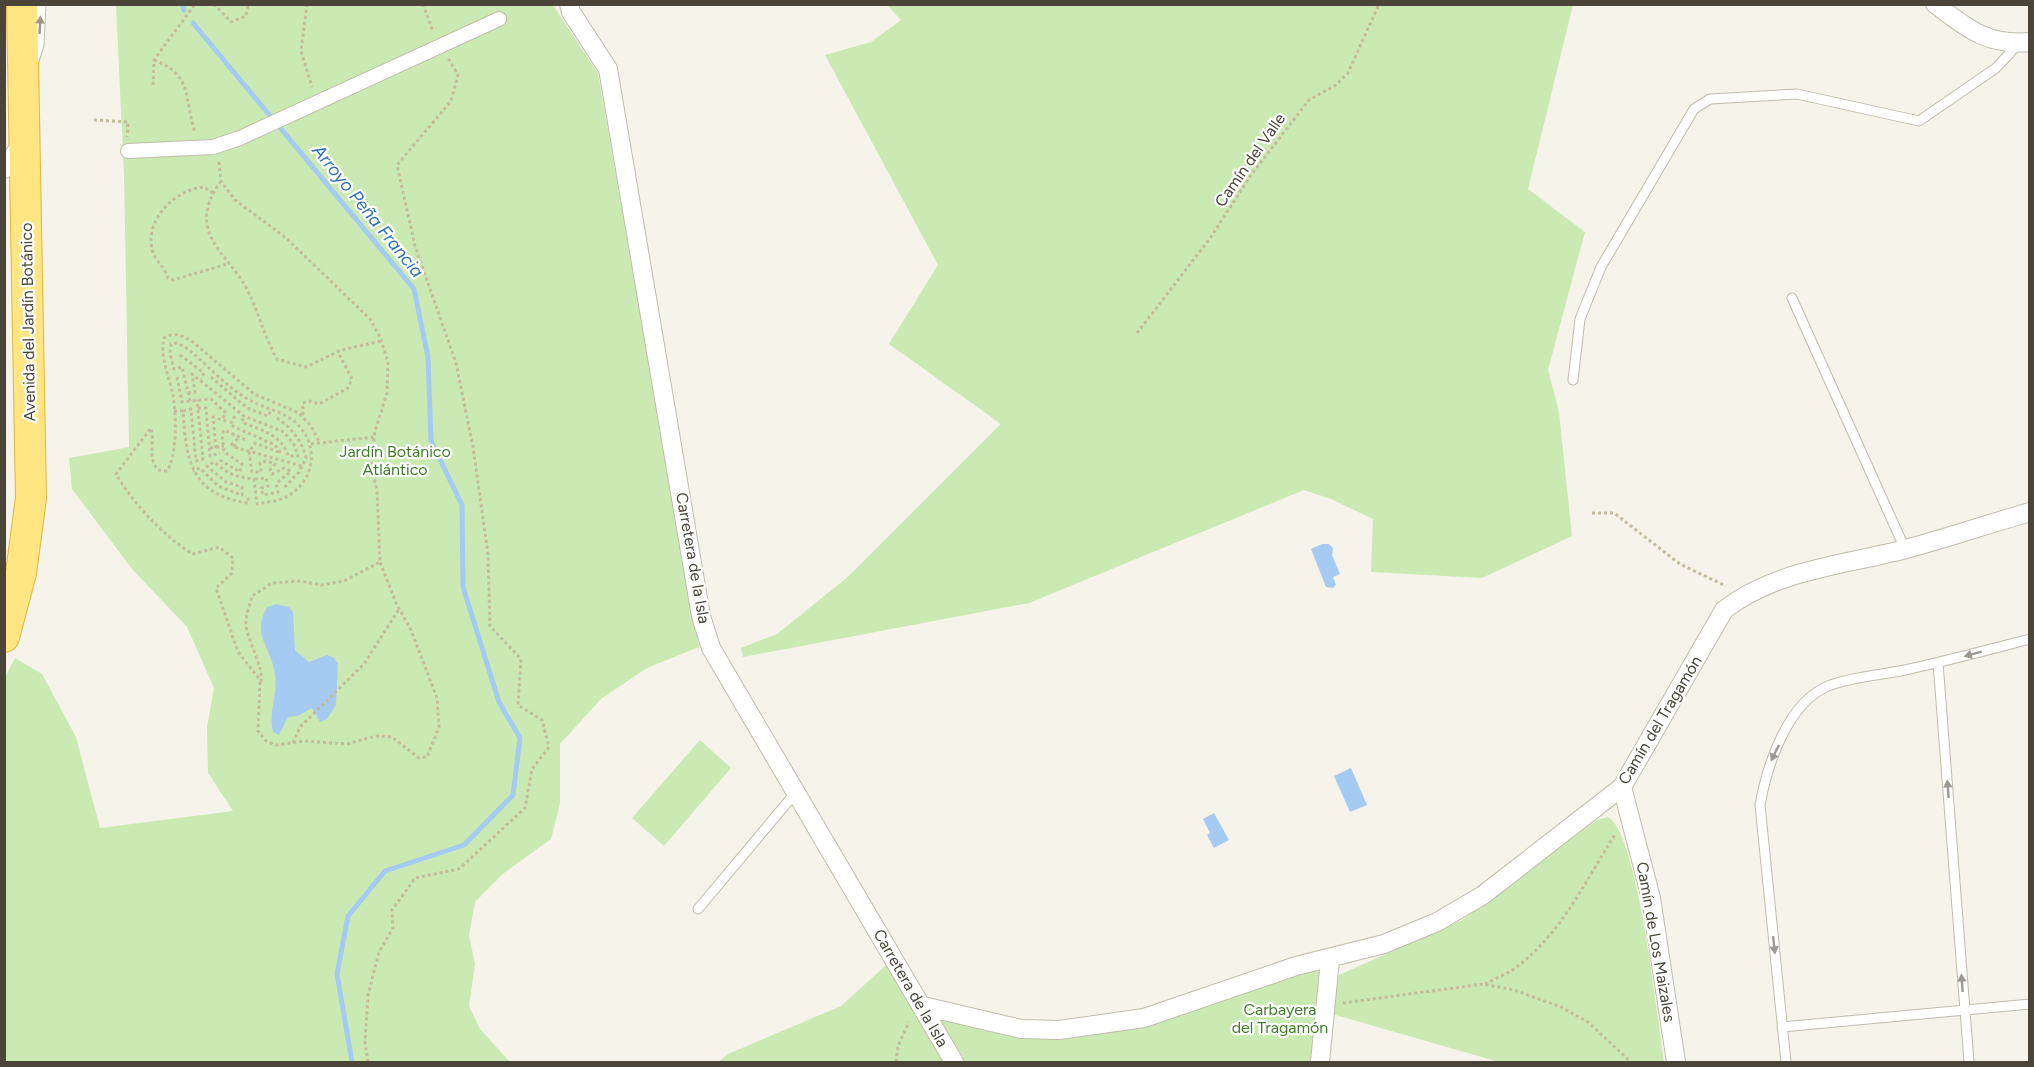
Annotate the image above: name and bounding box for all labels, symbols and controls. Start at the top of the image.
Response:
one-way arrow [36,15,45,34]
street label: Camín del Valle [1211,109,1289,210]
water label: Arroyo Peña Francia [307,139,429,282]
street label: Avenida del Jardín Botánico [17,222,39,422]
park label: Jardín Botánico Atlántico [339,442,451,479]
street label: Carretera de la Isla [672,491,714,625]
one-way arrow [1964,649,1982,659]
street label: Camín del Tragamón [1614,652,1706,788]
one-way arrow [1770,745,1779,762]
one-way arrow [1943,779,1953,798]
street label: Camín de Los Maizales [1633,861,1679,1023]
street label: Carretera de la Isla [870,926,952,1050]
one-way arrow [1769,936,1779,955]
one-way arrow [1958,974,1967,993]
park label: Carbayera del Tragamón [1232,1000,1328,1037]

